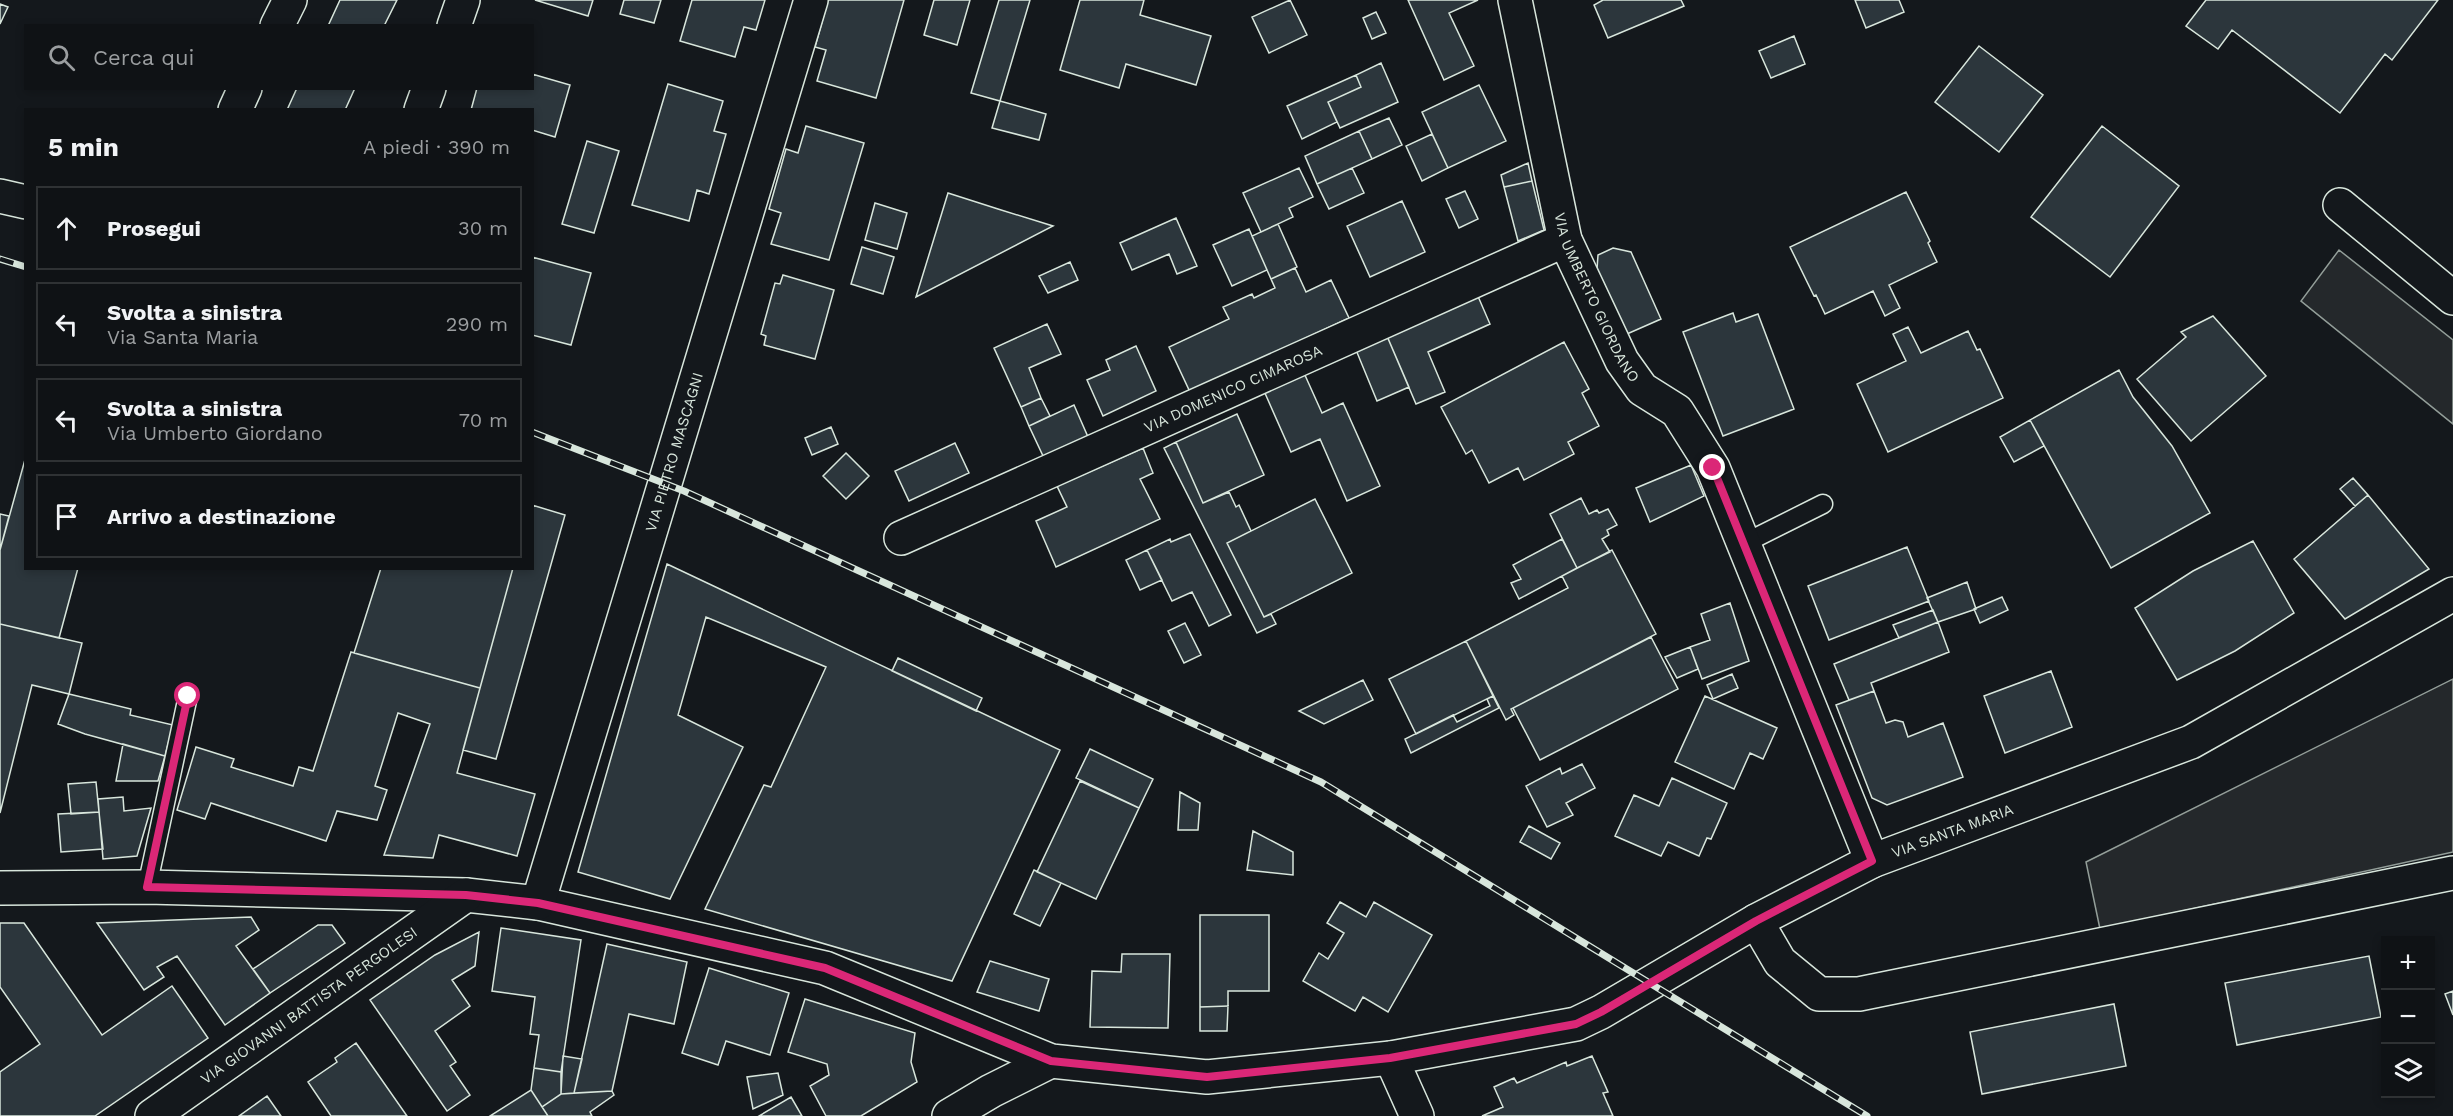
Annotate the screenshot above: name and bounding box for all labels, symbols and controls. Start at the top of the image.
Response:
search box [24,24,534,90]
icon: search [45,41,78,74]
text: Cerca qui [93,45,194,70]
text: 5 min [48,132,119,162]
text: A piedi · 390 m [363,135,510,159]
street label: VIA UMBERTO GIORDANO [1551,211,1643,386]
icon: ahead [50,212,83,245]
text: Prosegui [107,216,201,241]
text: 30 m [458,216,508,240]
text: Svolta a sinistra [107,300,282,325]
icon: left [50,308,83,341]
text: 290 m [446,312,508,336]
text: Via Santa Maria [107,325,258,349]
street label: VIA DOMENICO CIMAROSA [1141,341,1325,437]
street label: VIA PIETRO MASCAGNI [642,370,707,534]
text: Svolta a sinistra [107,396,282,421]
icon: left [50,404,83,437]
text: 70 m [459,408,508,432]
text: Via Umberto Giordano [107,421,323,445]
route end [1699,454,1725,480]
icon: arrive [50,500,83,533]
text: Arrivo a destinazione [107,504,336,529]
route start [174,682,200,708]
street label: VIA SANTA MARIA [1889,800,2016,862]
street label: VIA GIOVANNI BATTISTA PERGOLESI [197,923,421,1088]
map controls [2381,936,2435,1098]
button: + [2381,936,2435,990]
button: − [2381,990,2435,1044]
button: layers [2381,1044,2435,1098]

